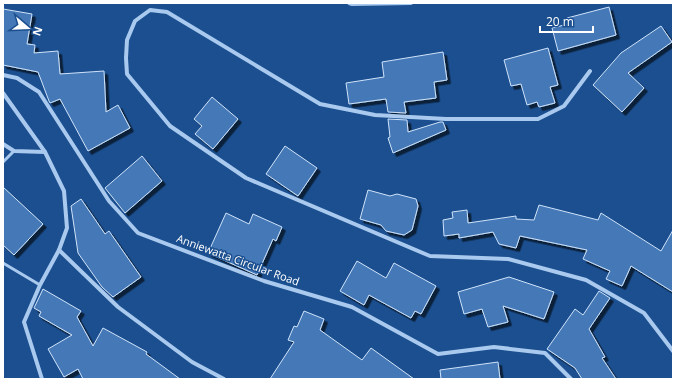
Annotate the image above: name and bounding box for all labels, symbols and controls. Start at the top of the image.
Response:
north arrow [8,8,48,48]
scale bar [540,8,593,34]
text: 20 m [546,13,574,30]
text: N [29,25,46,38]
street label: Anniewatta Circular Road [175,230,302,289]

